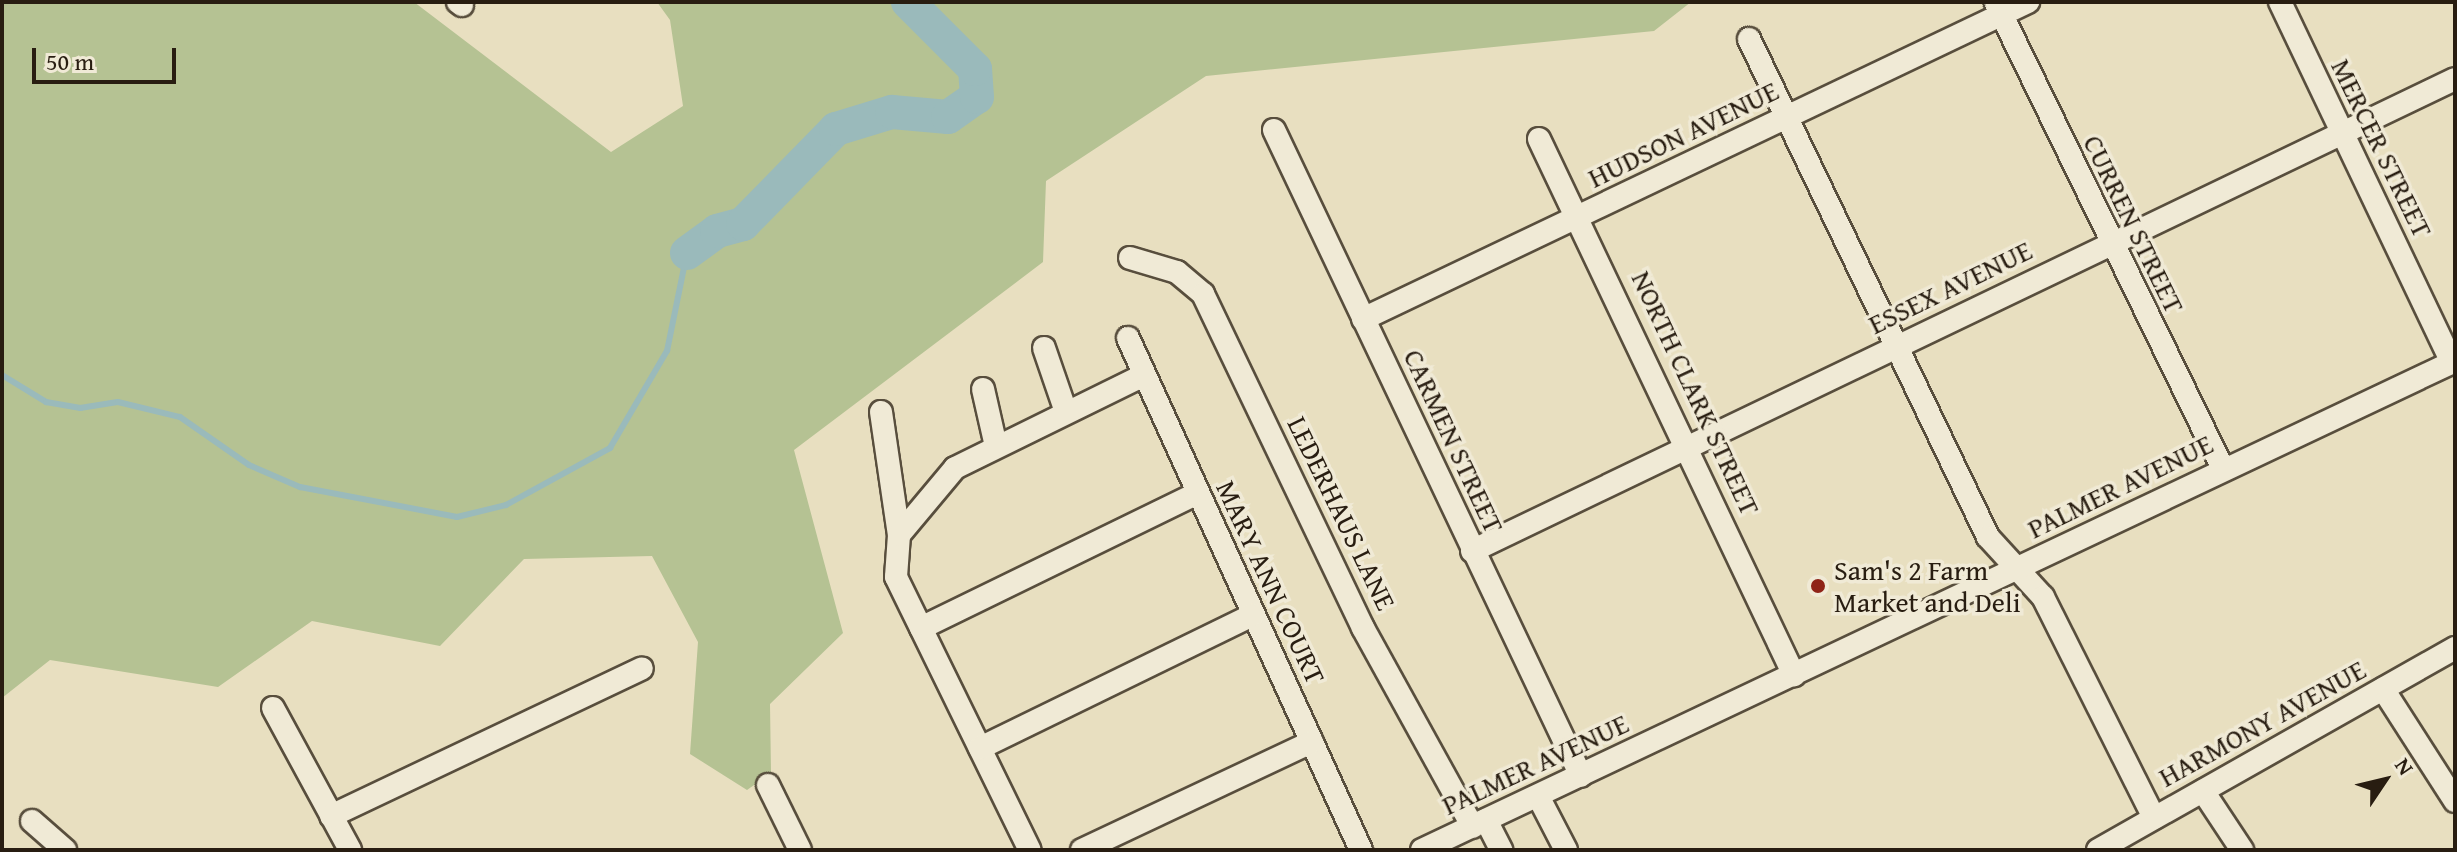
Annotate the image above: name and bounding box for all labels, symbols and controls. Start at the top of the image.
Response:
scale bar [36,32,180,82]
text: 50 m [46,44,94,79]
street label: MERCER STREET [2324,53,2440,243]
street label: HUDSON AVENUE [1582,73,1784,195]
street label: CURREN STREET [2076,129,2192,319]
street label: ESSEX AVENUE [1863,233,2037,341]
street label: NORTH CLARK STREET [1625,266,1767,520]
street label: CARMEN STREET [1397,344,1511,538]
street label: LEDERHAUS LANE [1281,411,1403,615]
street label: PALMER AVENUE [2022,427,2218,545]
street label: MARY ANN COURT [1209,475,1333,689]
place label: Sam's 2 Farm Market and Deli [1834,553,2021,619]
marker: Sam's 2 Farm Market and Deli [1809,577,1827,595]
street label: HARMONY AVENUE [2153,652,2371,794]
street label: PALMER AVENUE [1437,706,1633,822]
north arrow [2345,740,2425,820]
text: N [2387,751,2422,781]

